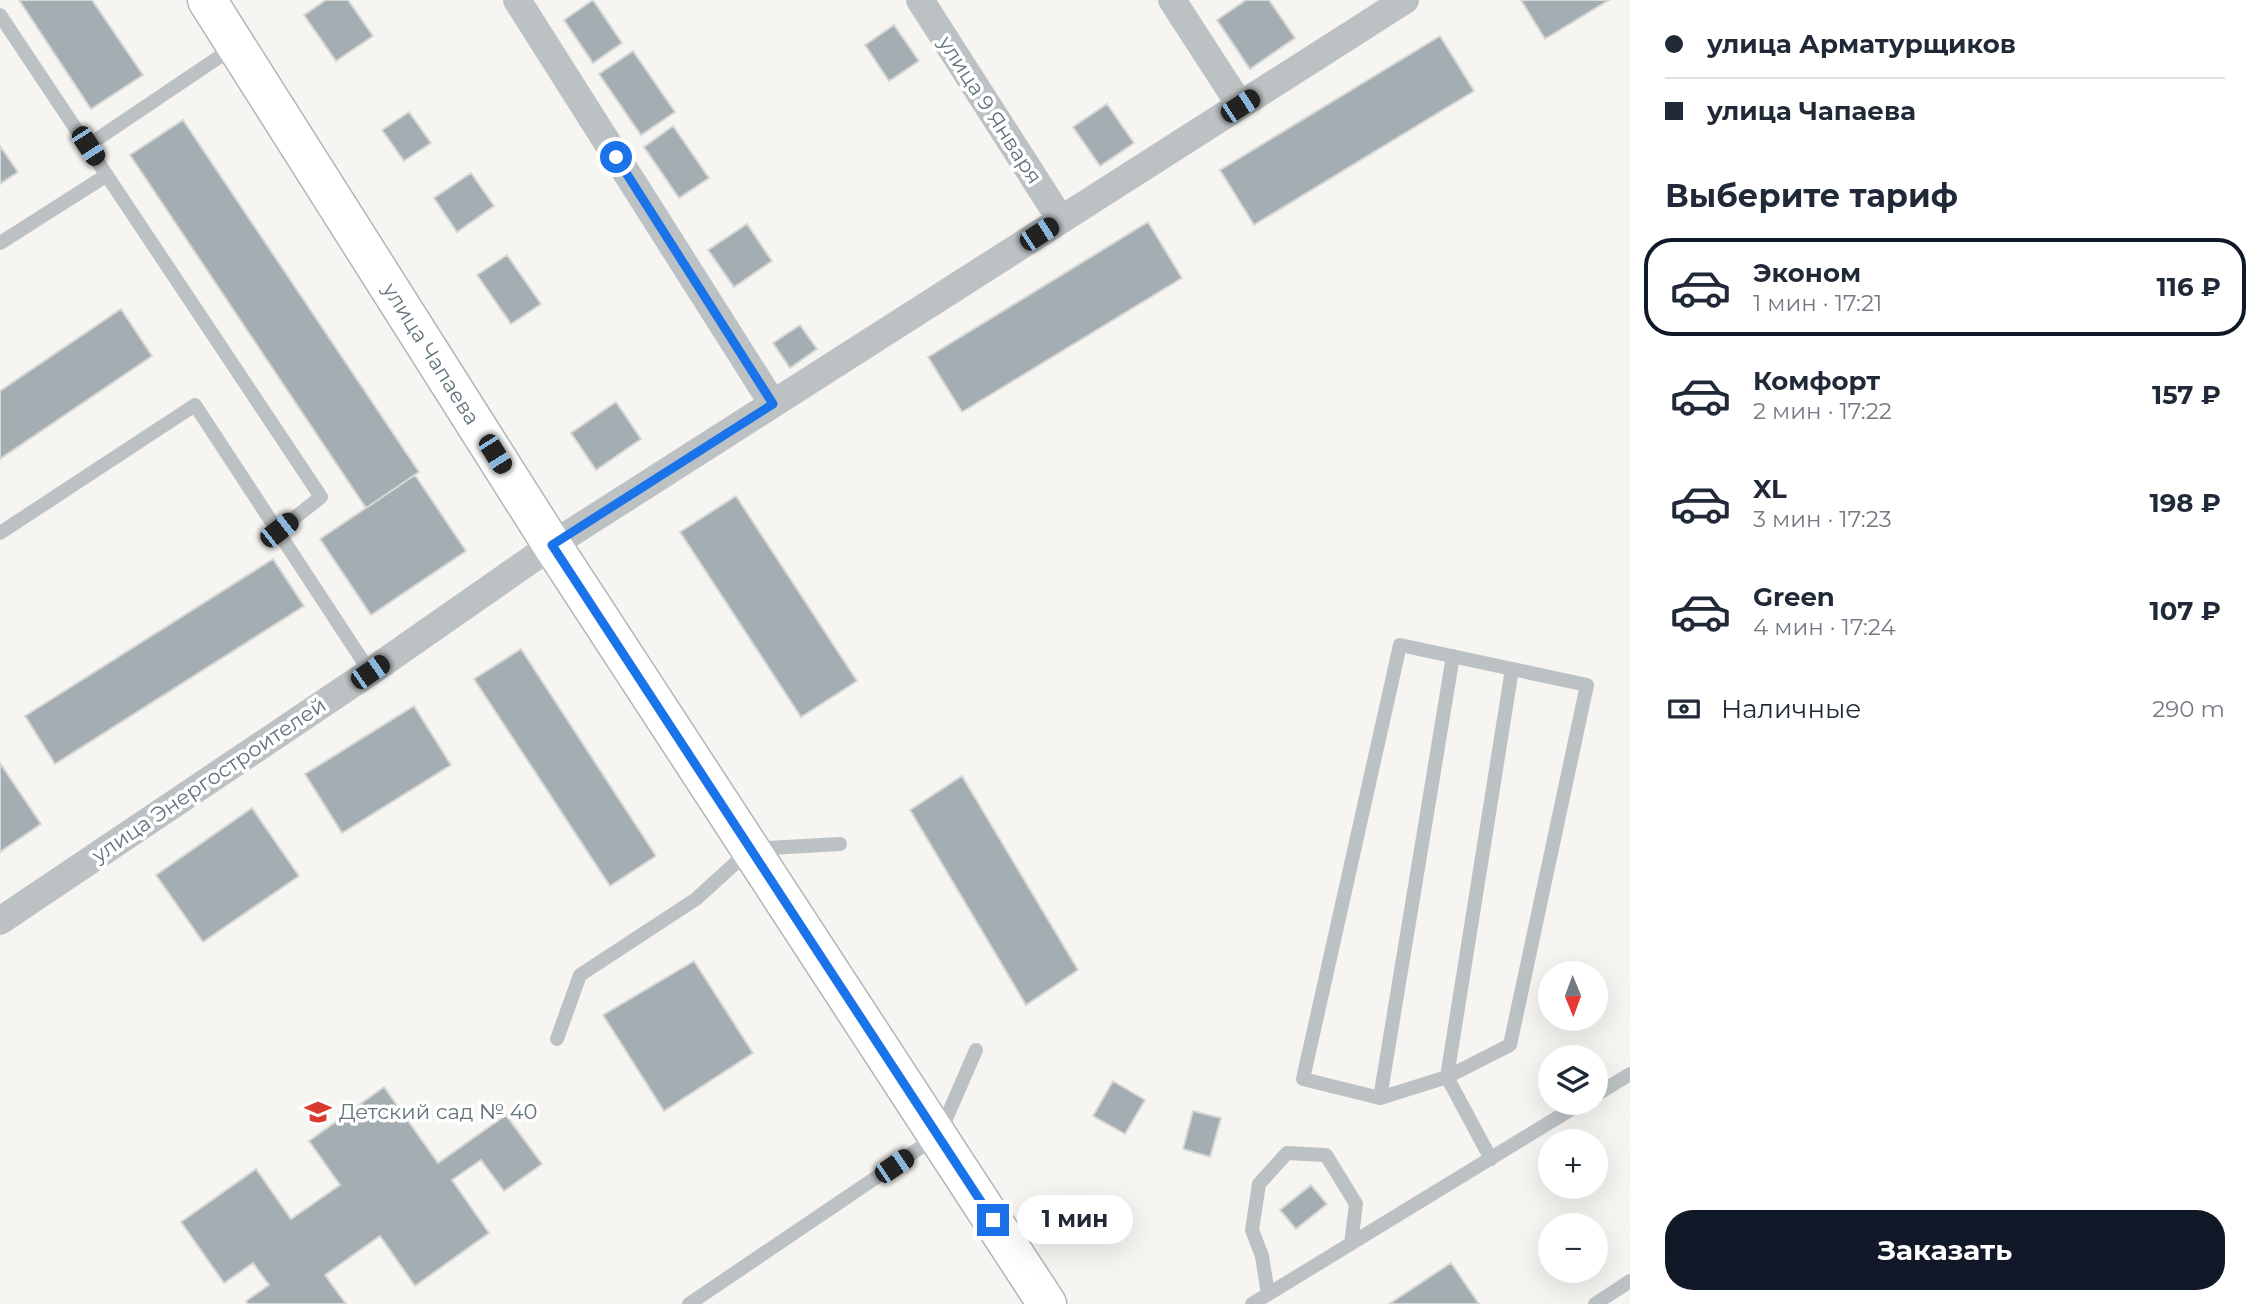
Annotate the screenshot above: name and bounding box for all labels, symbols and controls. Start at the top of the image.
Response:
text: улица Арматурщиков [1707,28,2016,60]
street label: улица 9 Января [933,31,1047,188]
car [1217,86,1264,126]
text: улица Чапаева [1707,95,1916,127]
car [68,123,109,169]
route start [600,141,632,173]
text: Выберите тариф [1665,176,1958,215]
car [1016,214,1063,254]
icon: car [1669,256,1732,319]
text: Эконом [1753,257,1861,289]
text: 116 ₽ [2157,271,2221,303]
street label: улица Чапаева [377,277,485,429]
text: 1 мин · 17:21 [1753,289,1882,317]
icon: car [1669,364,1732,427]
text: Комфорт [1753,365,1880,397]
text: 157 ₽ [2152,379,2221,411]
text: 2 мин · 17:22 [1753,397,1892,425]
car [475,431,516,477]
icon: car [1669,472,1732,535]
text: XL [1753,473,1787,505]
text: 198 ₽ [2150,487,2221,519]
text: 3 мин · 17:23 [1753,505,1892,533]
car [256,509,303,551]
icon: car [1669,580,1732,643]
text: Green [1753,581,1835,613]
text: 107 ₽ [2150,595,2221,627]
text: 4 мин · 17:24 [1753,613,1896,641]
car [347,651,394,693]
icon: cash [1665,690,1703,728]
street label: улица Энергостроителей [86,692,330,868]
text: Наличные [1721,693,1861,725]
text: 290 m [2152,695,2225,723]
north arrow [1538,961,1608,1031]
map controls [1538,961,1608,1283]
button: layers [1538,1045,1608,1115]
school or university icon: Детский сад № 40 [303,1097,333,1127]
place label: Детский сад № 40 [339,1099,537,1124]
button: + [1538,1129,1608,1199]
car [871,1146,918,1186]
callout: 1 мин [1018,1196,1133,1244]
route end [977,1204,1009,1236]
text: 1 мин [1042,1205,1108,1233]
button: Заказать [1665,1210,2225,1290]
button: − [1538,1213,1608,1283]

